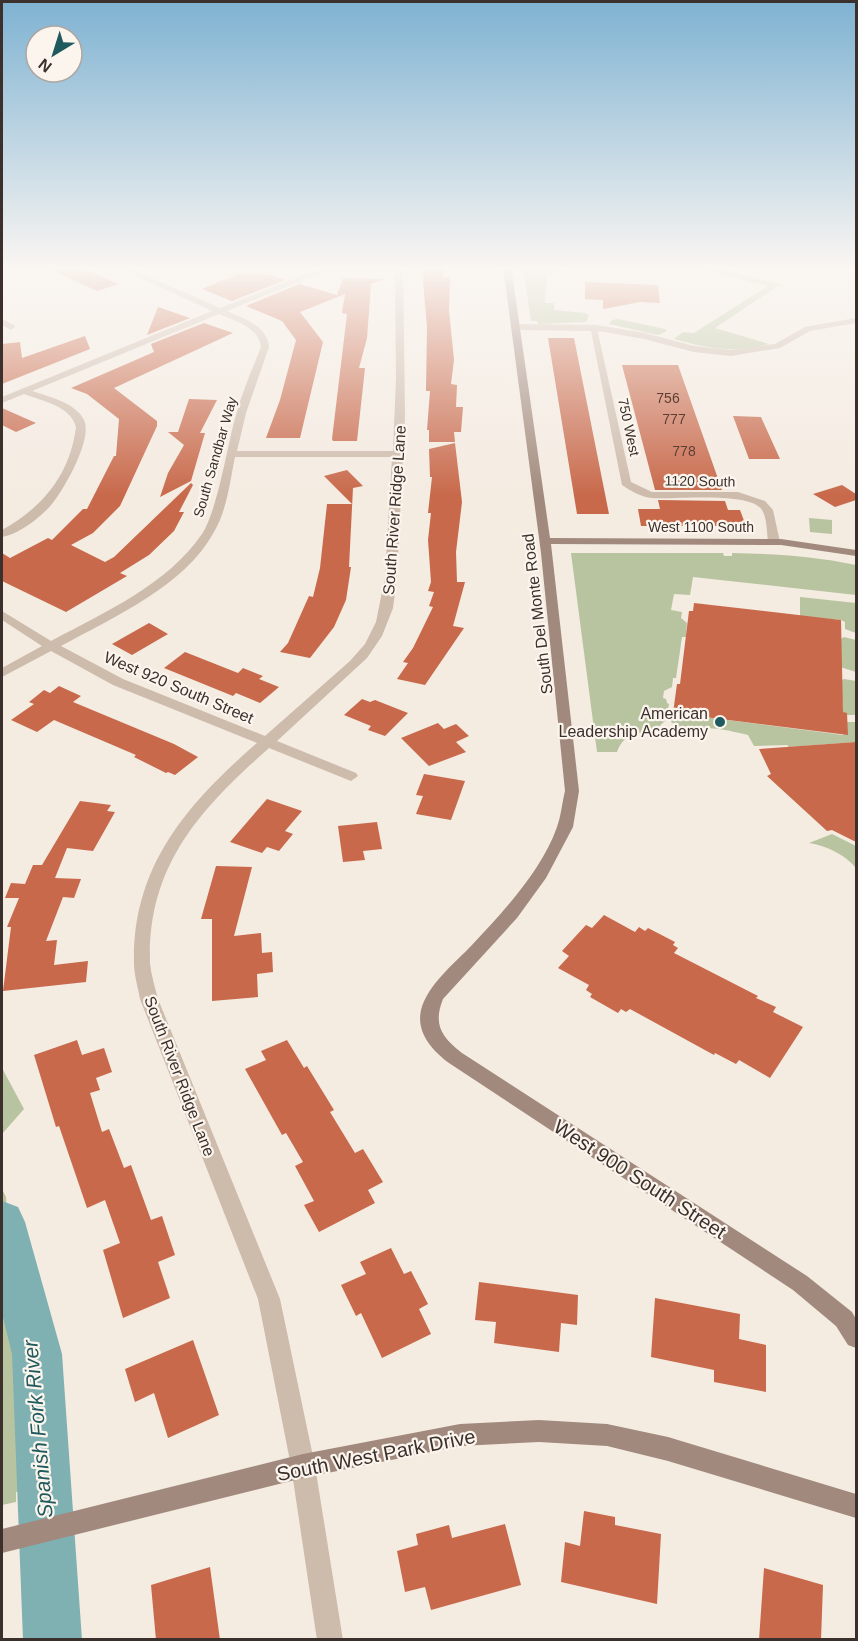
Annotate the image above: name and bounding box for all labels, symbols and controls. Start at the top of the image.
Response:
north arrow [24,24,84,84]
text: N [35,55,55,76]
house number: 756 [656,390,680,406]
street label: South Sandbar Way [190,395,240,519]
street label: 750 West [615,397,643,458]
house number: 777 [662,411,686,427]
street label: South River Ridge Lane [380,425,409,595]
house number: 778 [672,443,696,459]
street label: 1120 South [665,472,735,490]
street label: West 1100 South [648,519,754,535]
street label: South Del Monte Road [519,533,556,695]
street label: West 920 South Street [102,648,257,727]
place label: American Leadership Academy [559,705,708,740]
marker: American Leadership Academy [713,715,727,729]
street label: South River Ridge Lane [141,994,218,1159]
street label: West 900 South Street [550,1115,731,1243]
water label: Spanish Fork River [18,1338,57,1519]
street label: South West Park Drive [275,1425,477,1485]

